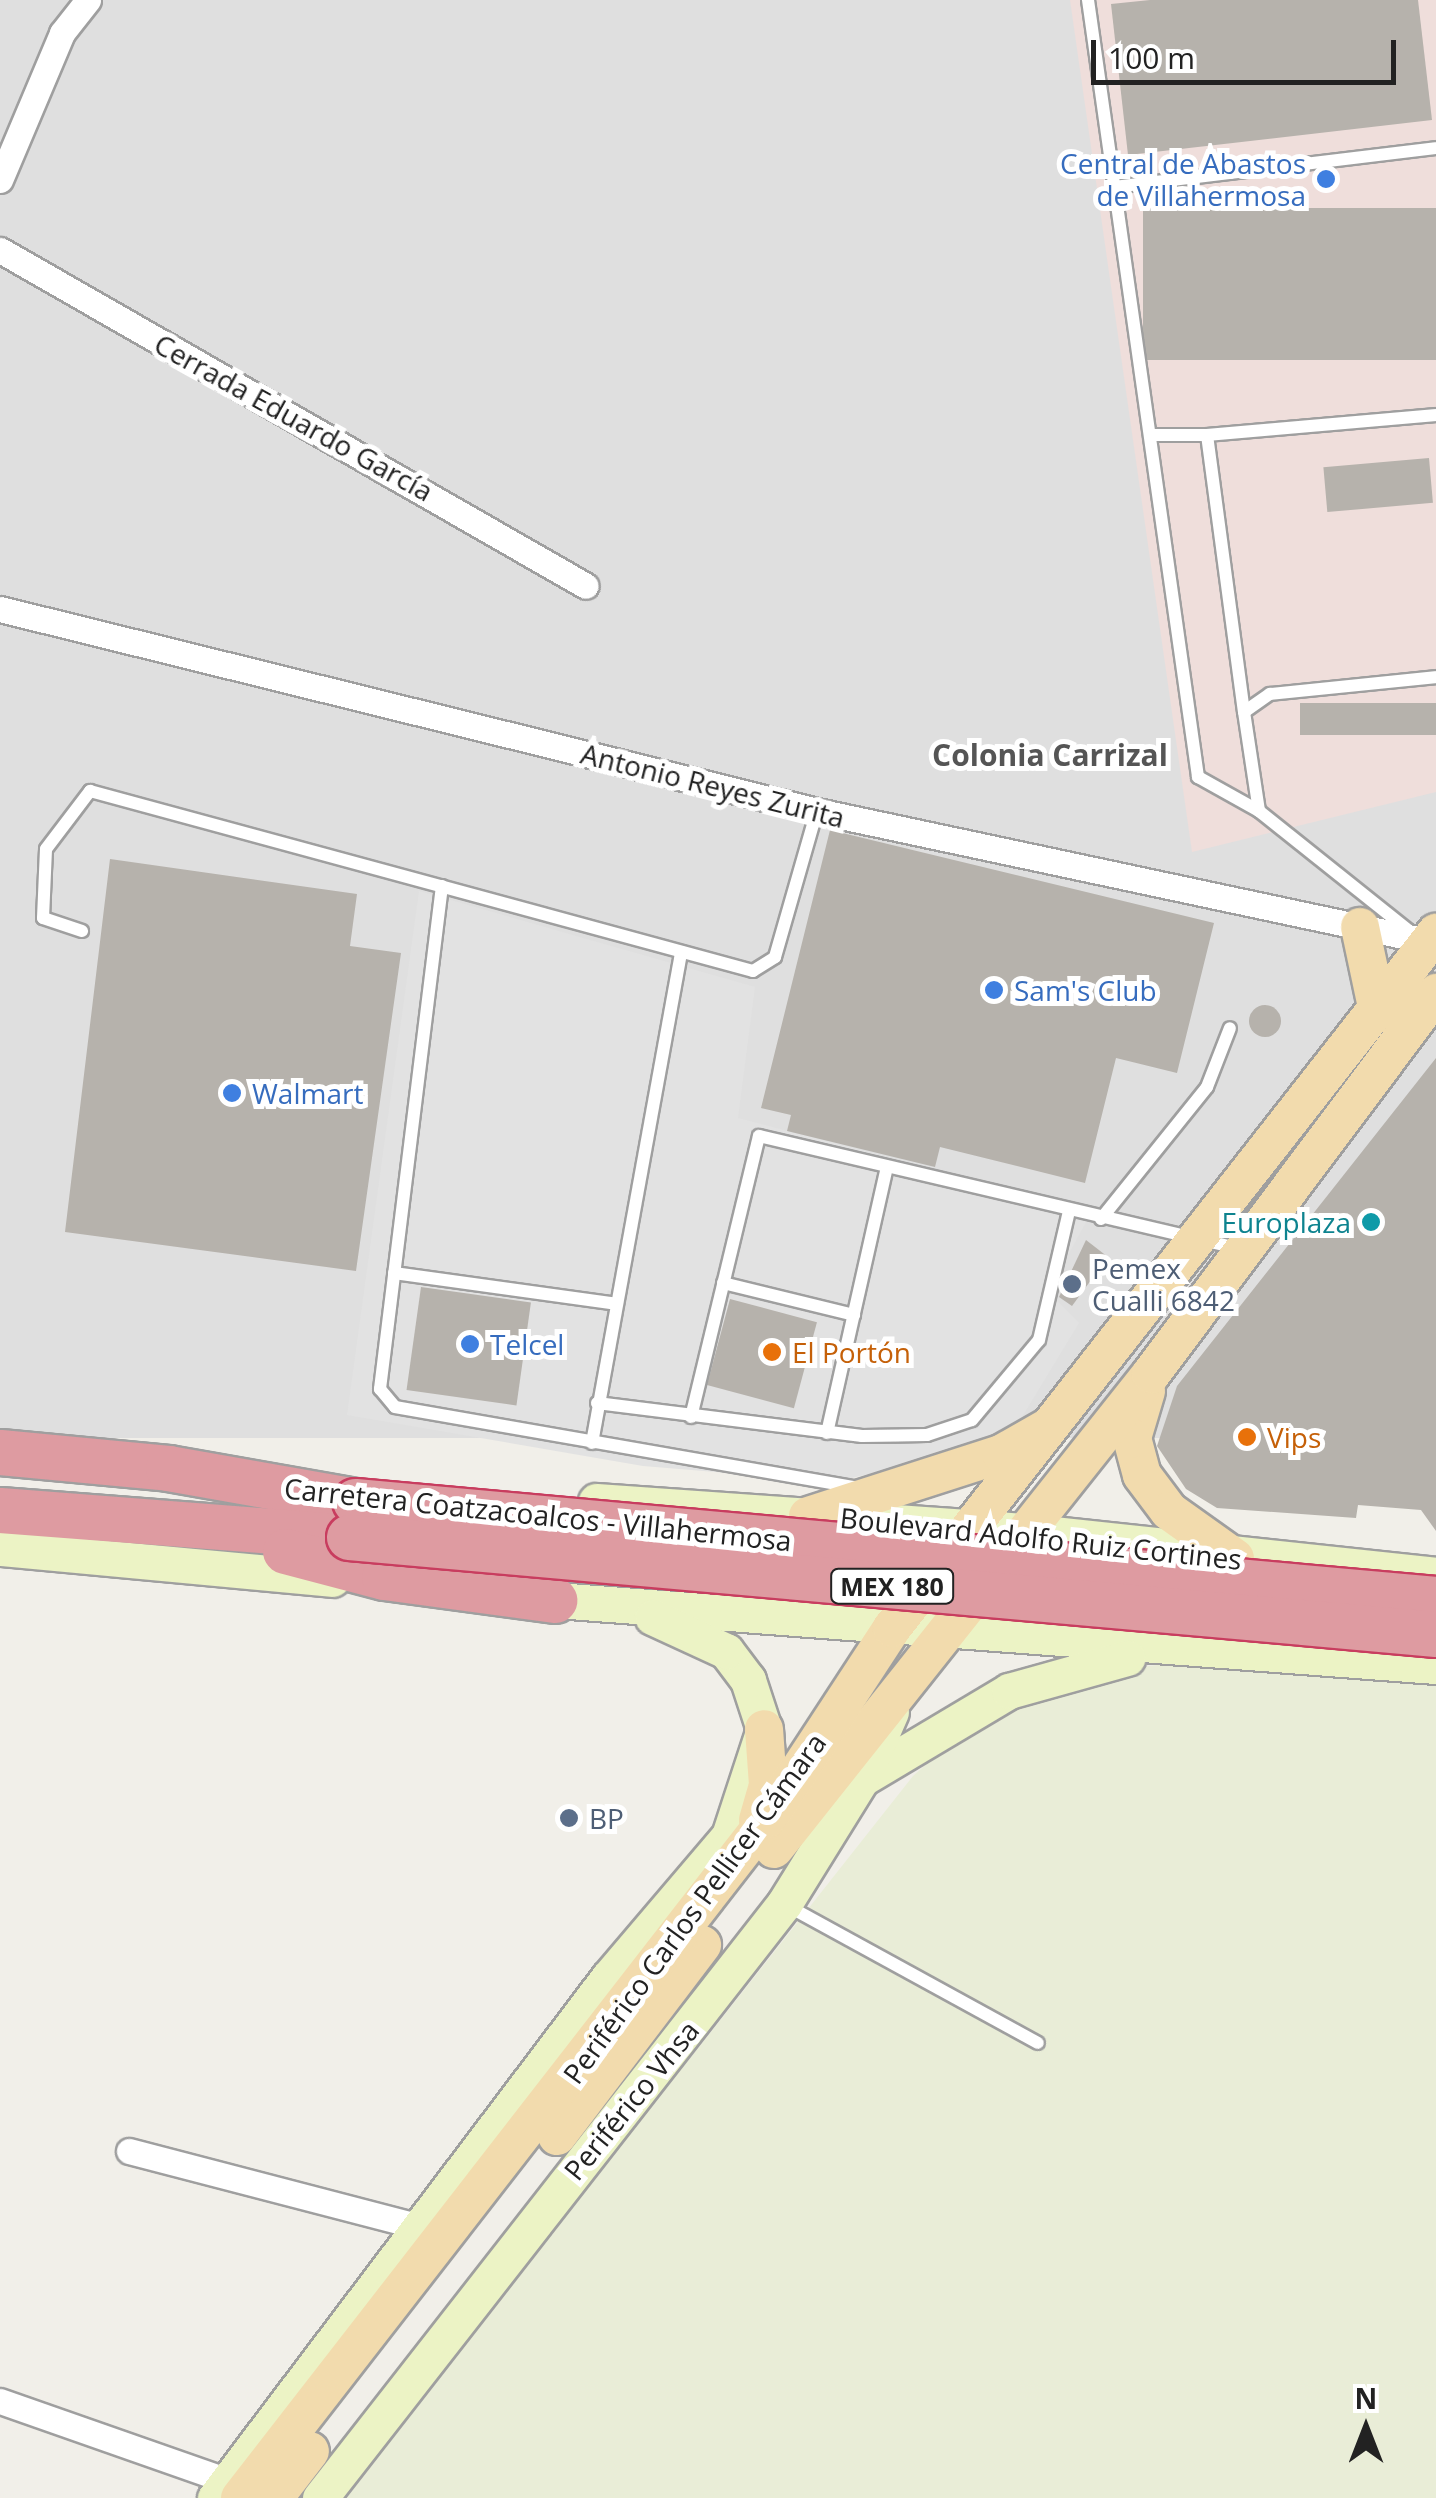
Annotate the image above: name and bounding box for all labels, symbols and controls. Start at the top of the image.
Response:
scale bar [1096,20,1401,82]
text: 100 m [1108,37,1195,78]
place label: Central de Abastos de Villahermosa [1060,146,1306,212]
marker: Central de Abastos de Villahermosa [1315,168,1337,190]
street label: Cerrada Eduardo García [149,326,439,508]
street label: Antonio Reyes Zurita [578,736,848,834]
district label: Colonia Carrizal [932,737,1168,773]
place label: Sam's Club [1014,973,1157,1007]
marker: Sam's Club [983,979,1005,1001]
place label: Walmart [252,1076,363,1110]
marker: Walmart [221,1082,243,1104]
place label: Europlaza [1222,1205,1351,1239]
marker: Europlaza [1360,1211,1382,1233]
place label: Pemex Cualli 6842 [1092,1251,1235,1317]
marker: Pemex Cualli 6842 [1061,1273,1083,1295]
place label: Telcel [490,1327,564,1361]
marker: Telcel [459,1333,481,1355]
place label: El Portón [792,1335,911,1369]
marker: El Portón [761,1341,783,1363]
place label: Vips [1267,1420,1321,1454]
marker: Vips [1236,1426,1258,1448]
street label: Carretera Coatzacoalcos - Villahermosa [283,1471,793,1557]
street label: Boulevard Adolfo Ruiz Cortines [838,1500,1244,1576]
road number: MEX 180 [830,1566,954,1606]
street label: Periférico Carlos Pellicer Cámara [556,1726,832,2090]
place label: BP [589,1801,624,1835]
marker: BP [558,1807,580,1829]
street label: Periférico Vhsa [557,2014,705,2186]
north arrow [1316,2378,1416,2478]
text: N [1355,2379,1377,2417]

